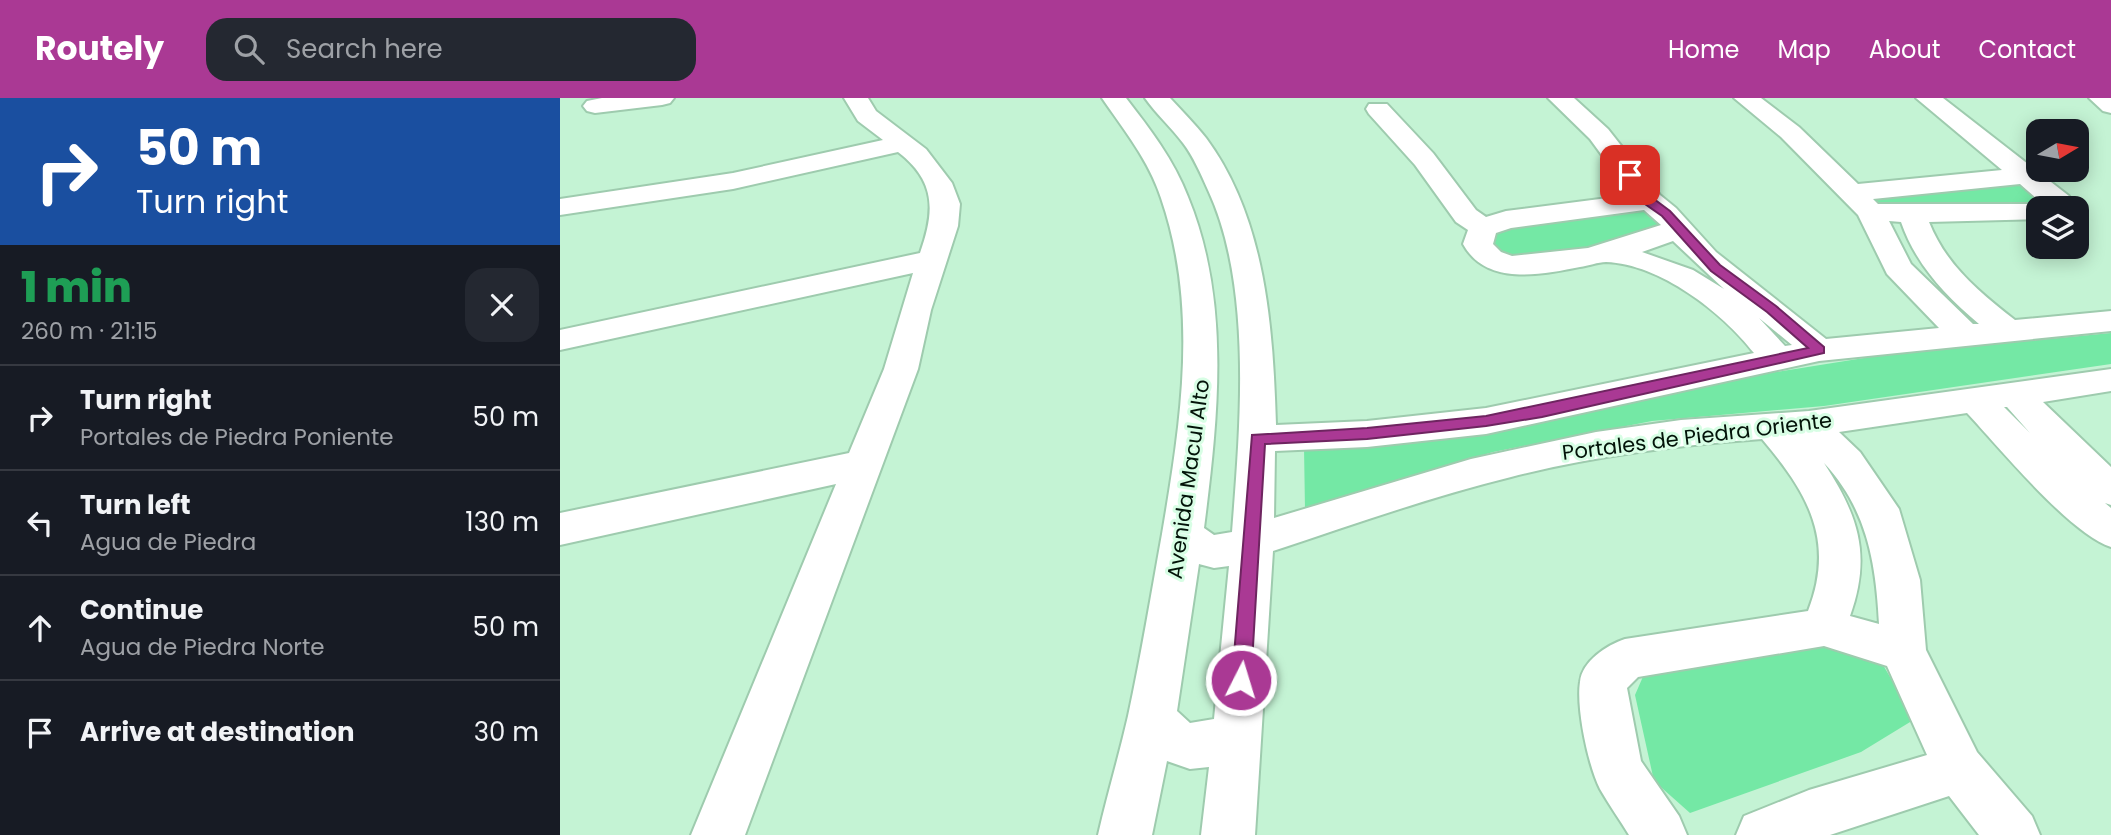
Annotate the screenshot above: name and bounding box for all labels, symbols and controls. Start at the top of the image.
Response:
search box [206,18,696,81]
text: Routely [35,25,164,72]
icon: search [230,30,268,68]
text: Search here [286,31,443,67]
text: Home [1668,33,1740,66]
text: Map [1778,33,1831,66]
text: About [1869,33,1940,66]
text: Contact [1978,33,2076,66]
text: 50 m [136,114,262,182]
north arrow [2026,119,2090,182]
map controls [2026,119,2089,259]
icon: right [21,126,112,217]
pin [1600,145,1660,205]
icon: arrive [1611,156,1649,194]
text: Turn right [136,179,288,224]
button: layers [2026,196,2089,259]
text: 1 min [21,258,132,317]
button: close [465,268,539,342]
text: 260 m · 21:15 [21,315,158,347]
street label: Avenida Macul Alto [1160,377,1216,581]
text: Turn right [80,382,212,418]
icon: right [21,399,59,437]
text: 50 m [473,399,539,435]
street label: Portales de Piedra Oriente [1560,405,1834,467]
text: Portales de Piedra Poniente [80,421,394,453]
text: Turn left [80,487,191,523]
icon: left [21,504,59,542]
text: 130 m [465,504,539,540]
text: Agua de Piedra [80,526,256,558]
text: Continue [80,592,203,628]
icon: ahead [21,609,59,647]
text: 50 m [473,609,539,645]
text: Agua de Piedra Norte [80,631,325,663]
position arrow [1204,643,1278,717]
icon: arrive [21,714,59,752]
text: Arrive at destination [80,714,355,750]
text: 30 m [474,714,539,750]

